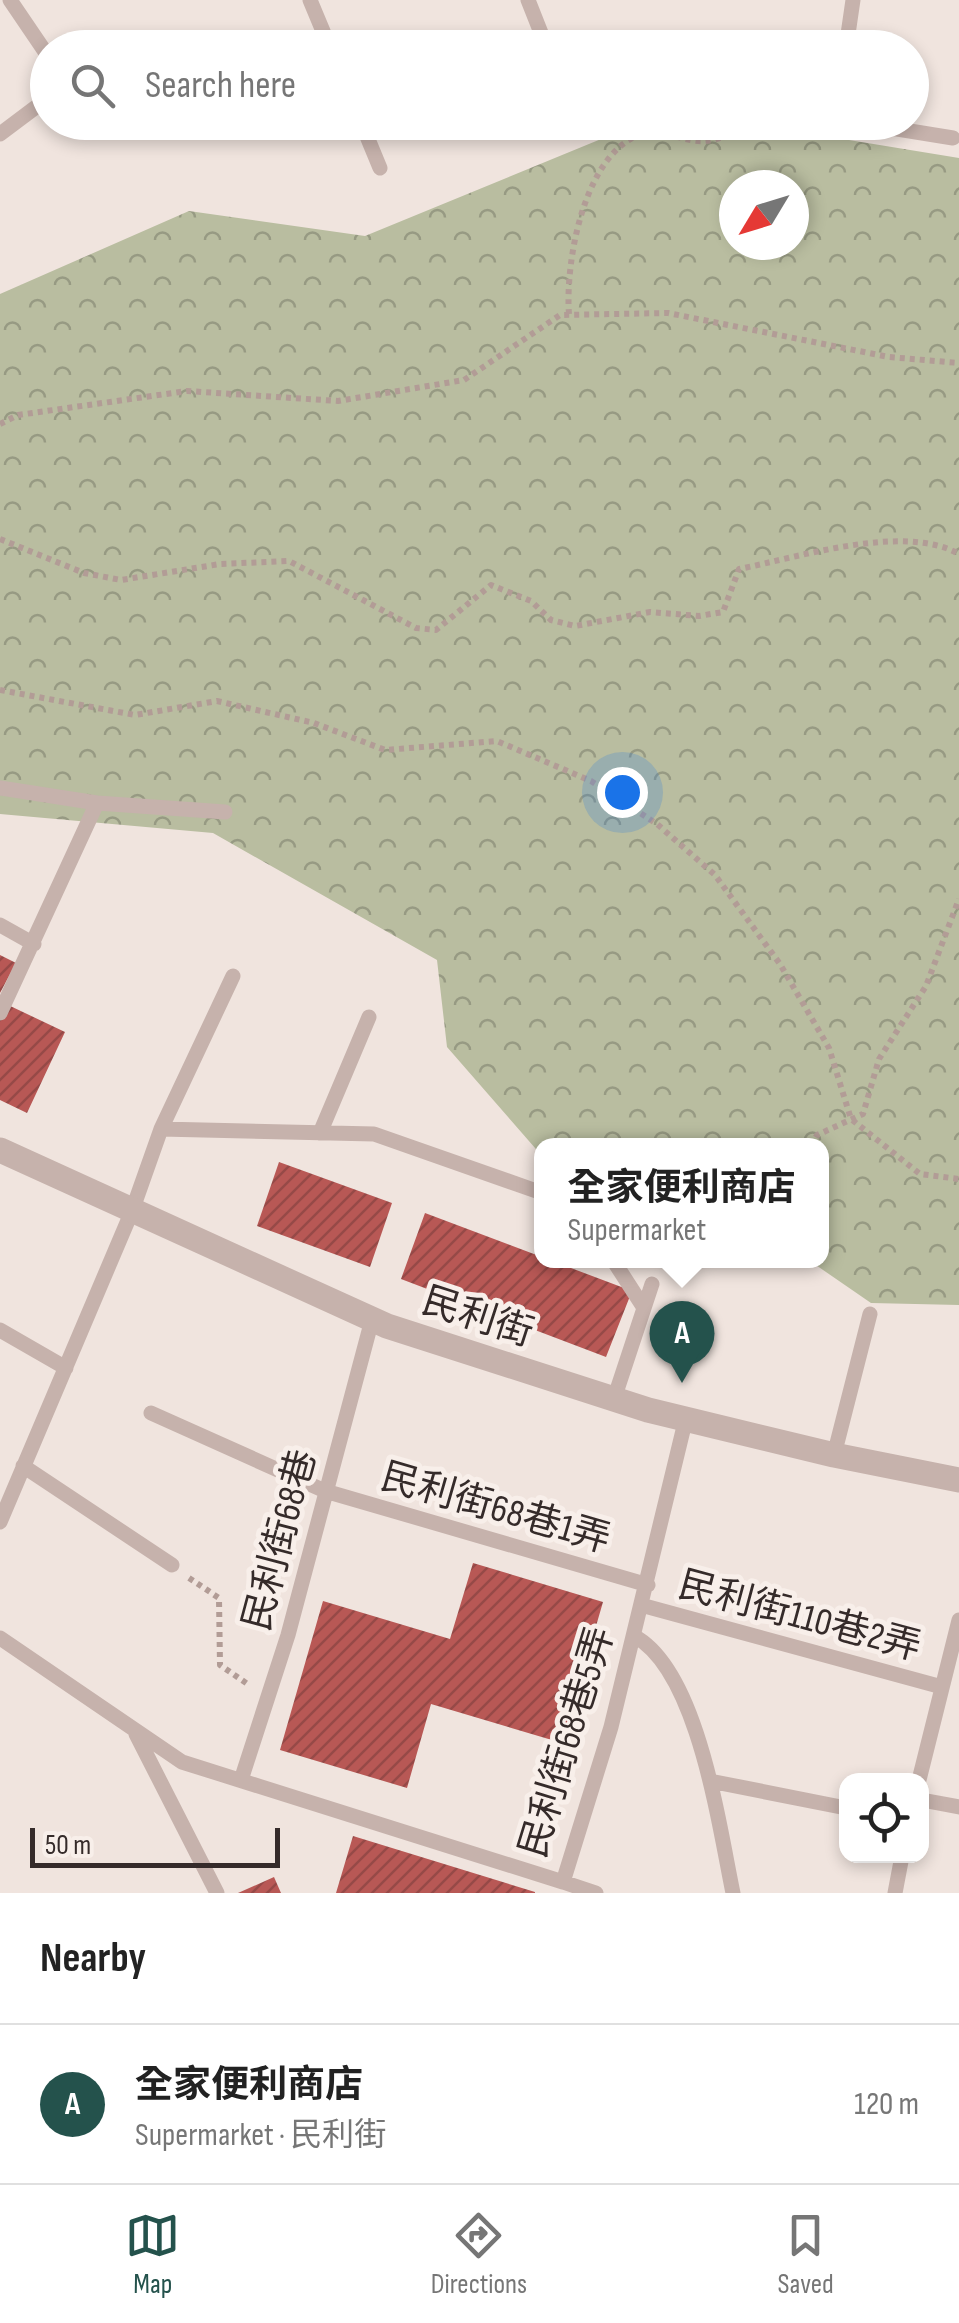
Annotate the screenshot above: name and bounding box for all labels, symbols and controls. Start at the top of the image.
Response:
search box [30,30,929,140]
icon: search [65,58,120,113]
text: Search here [145,63,296,108]
north arrow [719,170,809,260]
your location [597,767,648,818]
popup [534,1138,829,1268]
text: 全家便利商店 [567,1166,796,1211]
text: Supermarket [567,1211,706,1250]
street label: 民利街 [416,1278,539,1356]
pin: A [650,1300,714,1383]
street label: 民利街68巷 [235,1445,326,1636]
street label: 民利街68巷1弄 [376,1454,616,1563]
street label: 民利街110巷2弄 [673,1562,926,1670]
street label: 民利街68巷5弄 [511,1622,624,1863]
map controls [839,1773,929,1863]
button: locate [839,1773,929,1863]
scale bar [30,1823,280,1868]
text: 50 m [45,1829,91,1862]
text: Nearby [40,1933,146,1984]
text: 全家便利商店 [135,2063,363,2108]
text: A [65,2085,80,2124]
text: 120 m [854,2085,919,2124]
text: Supermarket · 民利街 [135,2116,386,2155]
tab: Map [125,2208,180,2301]
tab: Directions [431,2208,527,2301]
tab: Saved [778,2208,834,2301]

